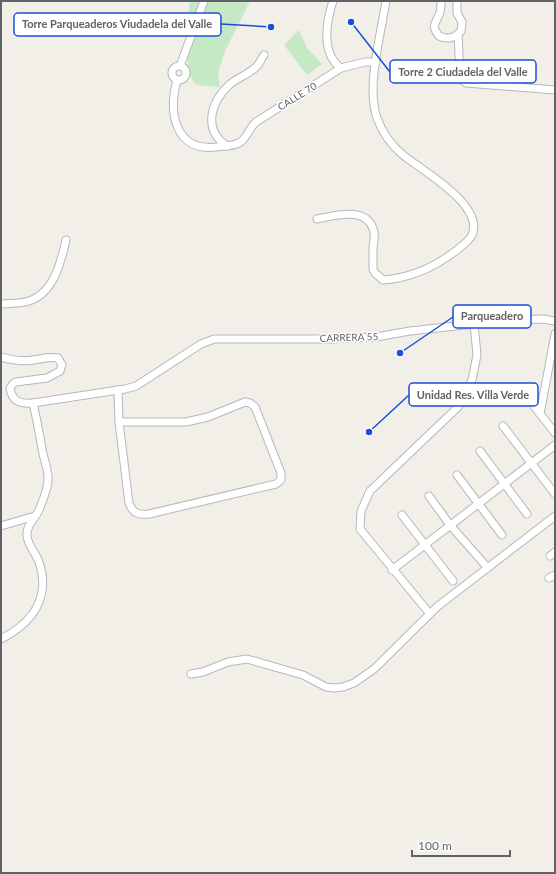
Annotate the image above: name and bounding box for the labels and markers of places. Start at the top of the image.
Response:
callout: Torre Parqueaderos Viudadela del Valle [14,13,221,36]
callout: Torre 2 Ciudadela del Valle [390,60,536,83]
callout: Parqueadero [453,305,531,328]
callout: Unidad Res. Villa Verde [409,383,538,406]

